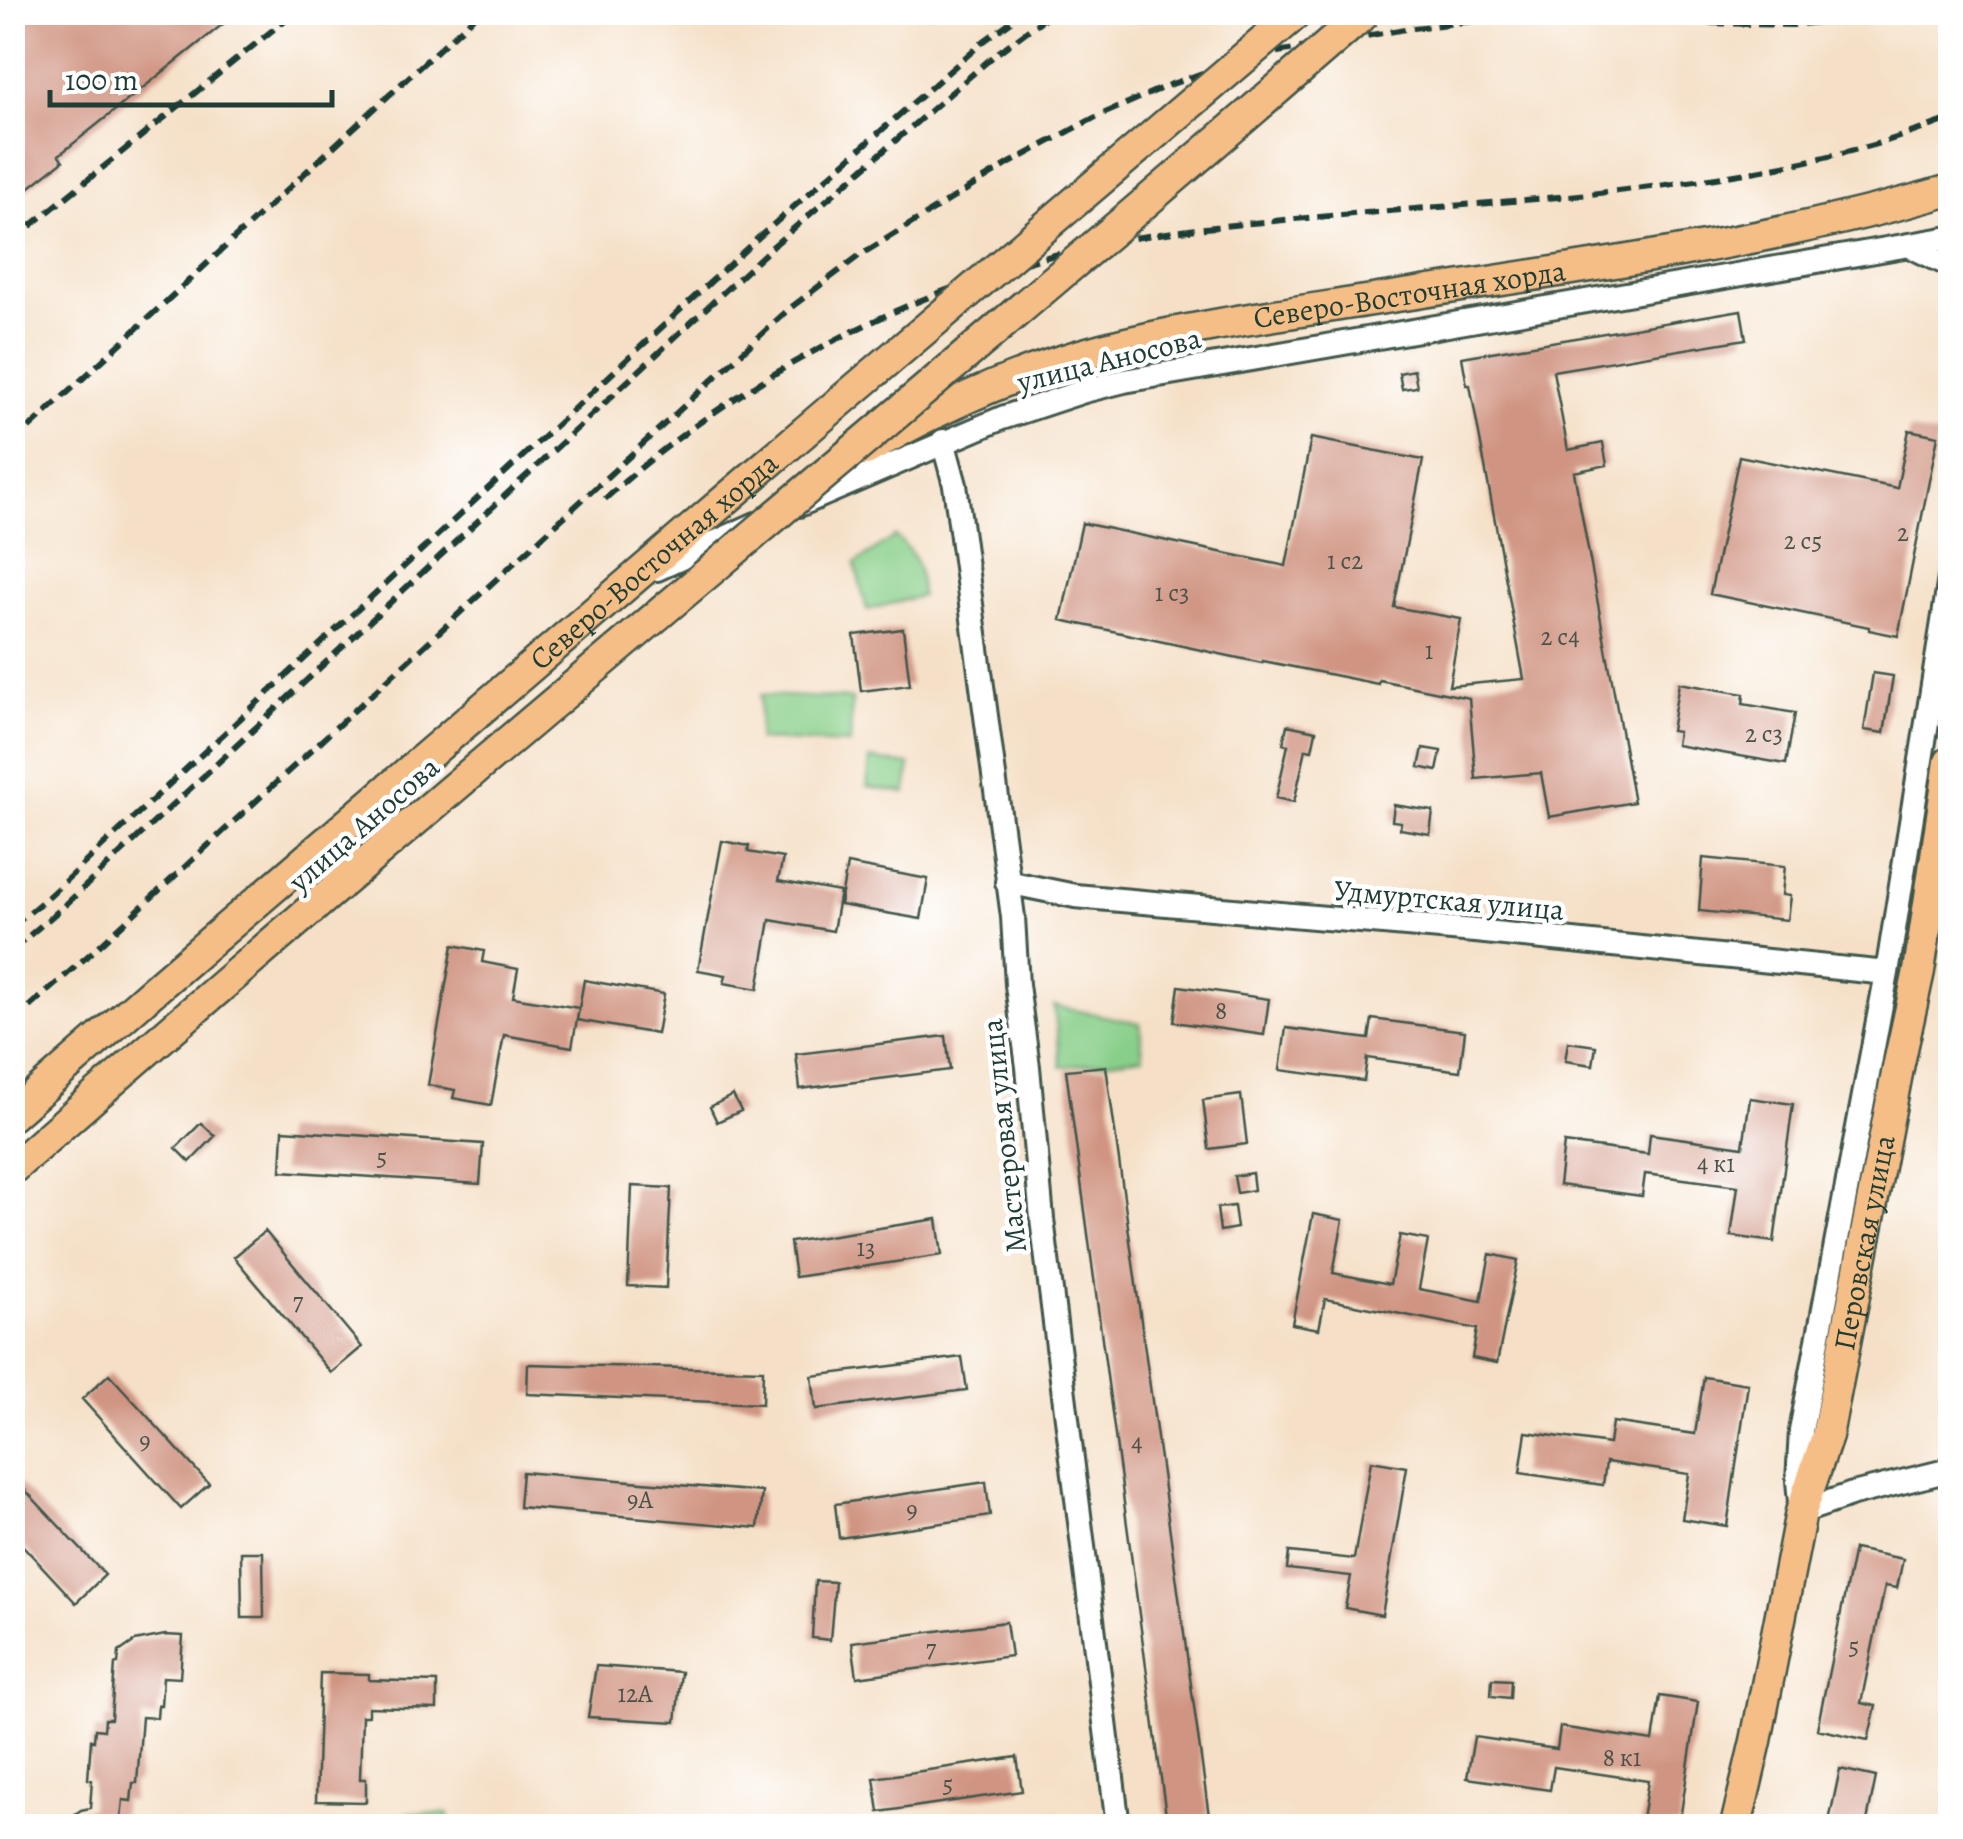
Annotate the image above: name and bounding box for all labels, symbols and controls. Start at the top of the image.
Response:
scale bar [50,45,332,107]
text: 100 m [65,60,138,100]
street label: Северо-Восточная хорда [1251,250,1569,338]
street label: улица Аносова [1012,318,1205,402]
street label: Северо-Восточная хорда [521,443,787,679]
house number: 2 [1897,516,1909,550]
house number: 2 с5 [1784,524,1822,558]
house number: 1 с2 [1327,544,1363,578]
house number: 1 с3 [1155,576,1189,610]
house number: 2 с4 [1541,620,1579,654]
house number: 1 [1425,634,1433,668]
house number: 2 с3 [1745,717,1783,751]
street label: улица Аносова [279,747,448,901]
street label: Удмуртская улица [1332,870,1566,930]
house number: 8 [1215,994,1227,1028]
street label: Мастеровая улица [972,1017,1036,1255]
street label: Перовская улица [1824,1131,1905,1354]
house number: 5 [377,1140,387,1174]
house number: 4 к1 [1697,1147,1735,1181]
house number: 13 [857,1231,875,1265]
house number: 7 [293,1285,304,1319]
house number: 9 [139,1424,151,1458]
house number: 4 [1131,1426,1143,1460]
house number: 9А [627,1483,653,1517]
house number: 9 [906,1493,918,1527]
house number: 5 [1849,1629,1859,1663]
house number: 7 [926,1632,937,1666]
house number: 12А [617,1677,653,1711]
house number: 8 к1 [1603,1741,1641,1775]
house number: 5 [943,1767,953,1801]

